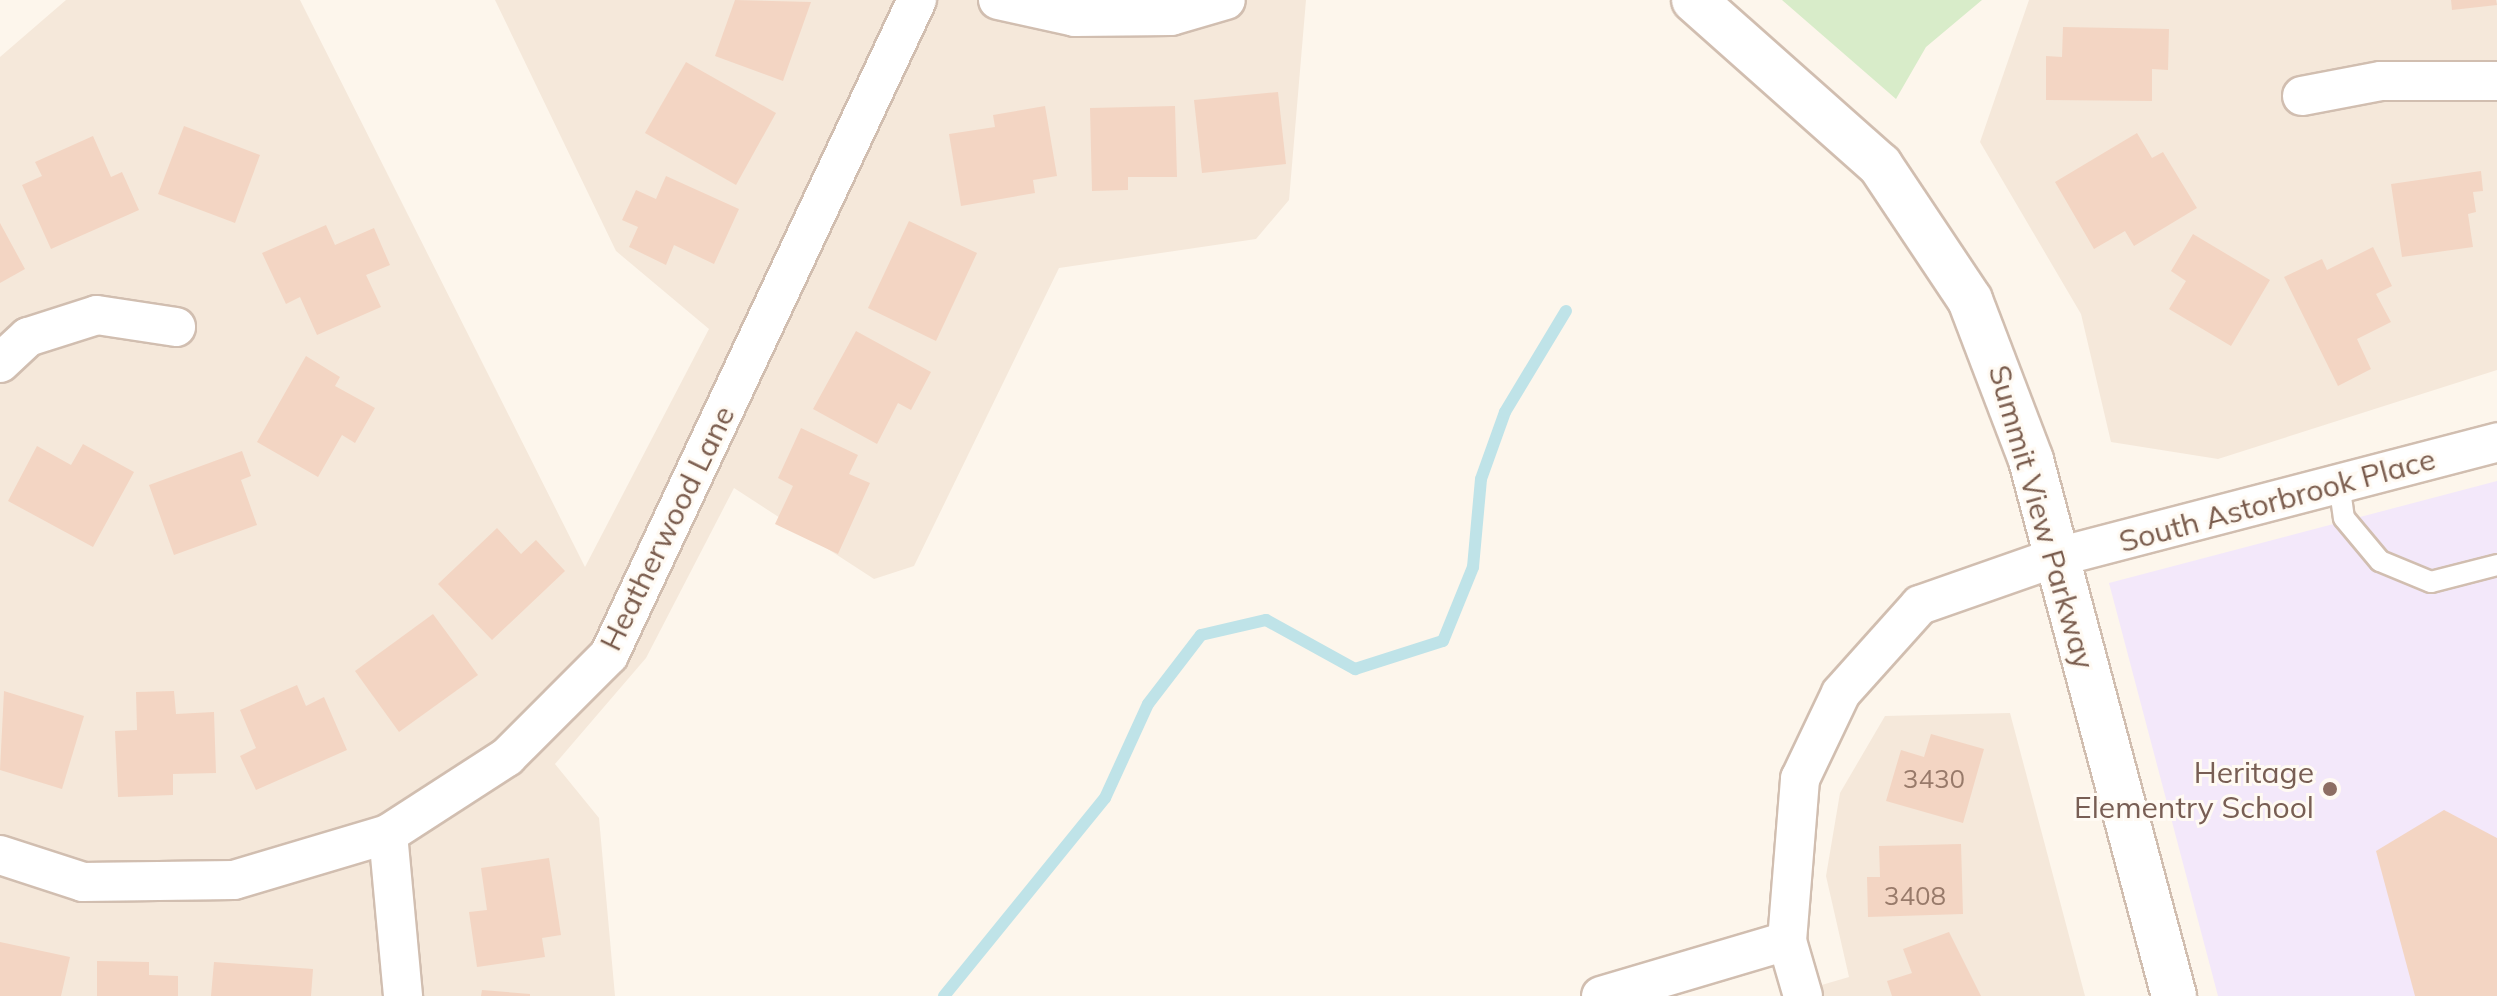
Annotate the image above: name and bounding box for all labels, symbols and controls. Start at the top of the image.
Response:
street label: Summit View Parkway [1981,361,2103,673]
street label: Heatherwood Lane [592,400,742,656]
street label: South Astorbrook Place [2115,440,2439,560]
place label: Heritage Elementry School [2074,754,2314,824]
house number: 3430 [1903,763,1965,795]
marker: Heritage Elementry School [2321,780,2339,798]
house number: 3408 [1884,880,1946,912]

